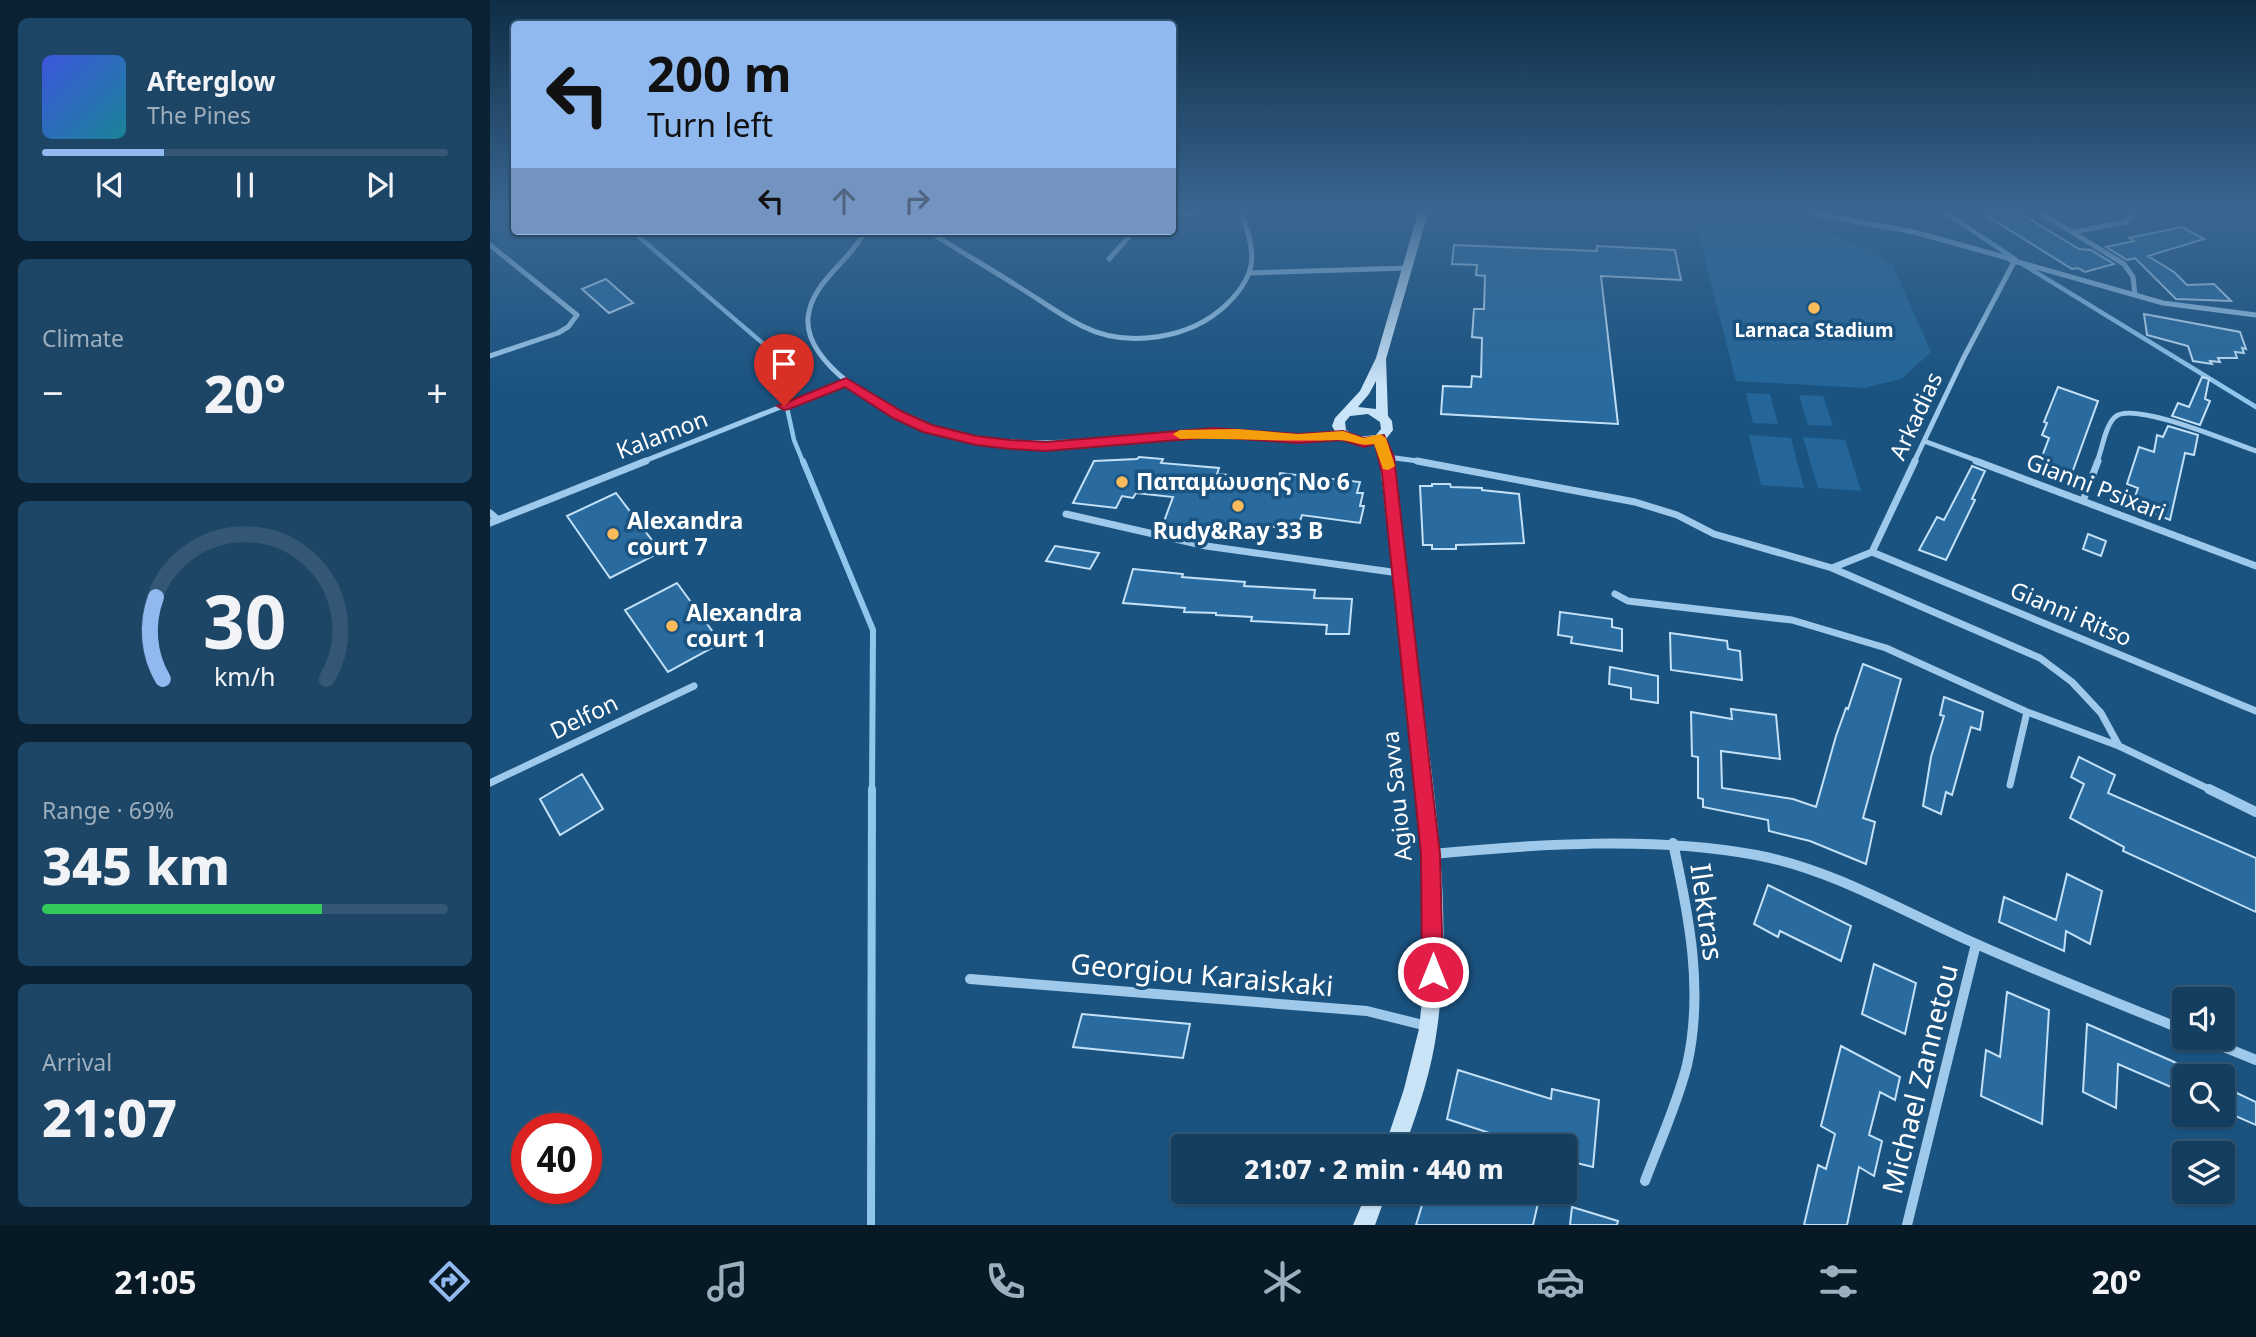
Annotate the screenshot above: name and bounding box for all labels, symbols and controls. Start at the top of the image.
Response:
text: 200 m [647,40,792,106]
icon: left [532,49,623,140]
text: Afterglow [147,63,275,99]
text: The Pines [147,99,251,131]
text: Turn left [647,103,773,146]
icon: previous [91,166,129,204]
icon: pause [226,166,264,204]
icon: next [361,166,399,204]
icon: left [752,182,790,220]
icon: ahead [825,182,863,220]
icon: right [898,182,936,220]
marker: Larnaca Stadium [1806,300,1822,316]
place label: Larnaca Stadium [1734,317,1894,343]
text: Climate [42,322,124,354]
pin [754,334,814,406]
icon: arrive [765,345,803,383]
text: 20° [204,357,286,428]
text: − [42,366,64,418]
text: + [426,366,448,418]
street label: Arkadias [1881,366,1949,465]
street label: Kalamon [611,402,712,466]
street label: Gianni Psixari [2022,445,2171,527]
place label: Παπαμωυσης No 6 [1136,465,1350,497]
marker: Παπαμωυσης No 6 [1114,474,1130,490]
marker: Rudy&Ray 33 B [1230,498,1246,514]
place label: Alexandra court 7 [627,504,743,562]
place label: Rudy&Ray 33 B [1153,514,1323,546]
marker: Alexandra court 7 [605,526,621,542]
text: 30 [203,571,287,670]
street label: Gianni Ritso [2006,573,2137,653]
place label: Alexandra court 1 [686,596,802,654]
marker: Alexandra court 1 [664,618,680,634]
text: km/h [214,658,276,692]
street label: Delfon [544,686,623,746]
street label: Agiou Savva [1373,729,1419,863]
text: Range · 69% [42,794,174,826]
text: 345 km [42,829,230,900]
street label: Ilektras [1682,861,1734,963]
position arrow [1396,935,1470,1009]
street label: Georgiou Karaiskaki [1069,944,1335,1004]
street label: Michael Zannetou [1872,960,1966,1198]
map controls [2172,987,2235,1204]
button: sound [2172,987,2235,1050]
text: Arrival [42,1046,112,1078]
button: search [2172,1064,2235,1127]
text: 21:07 [42,1081,177,1152]
speed limit sign: 40 [511,1113,602,1204]
button: layers [2172,1141,2235,1204]
text: 21:07 · 2 min · 440 m [1244,1151,1504,1187]
icon: directions [425,1257,474,1306]
icon: music [703,1257,752,1306]
icon: phone [981,1257,1030,1306]
icon: climate [1258,1257,1307,1306]
icon: car [1536,1257,1585,1306]
icon: filters [1814,1257,1863,1306]
text: 21:05 [114,1260,197,1303]
text: 20° [2091,1260,2142,1303]

